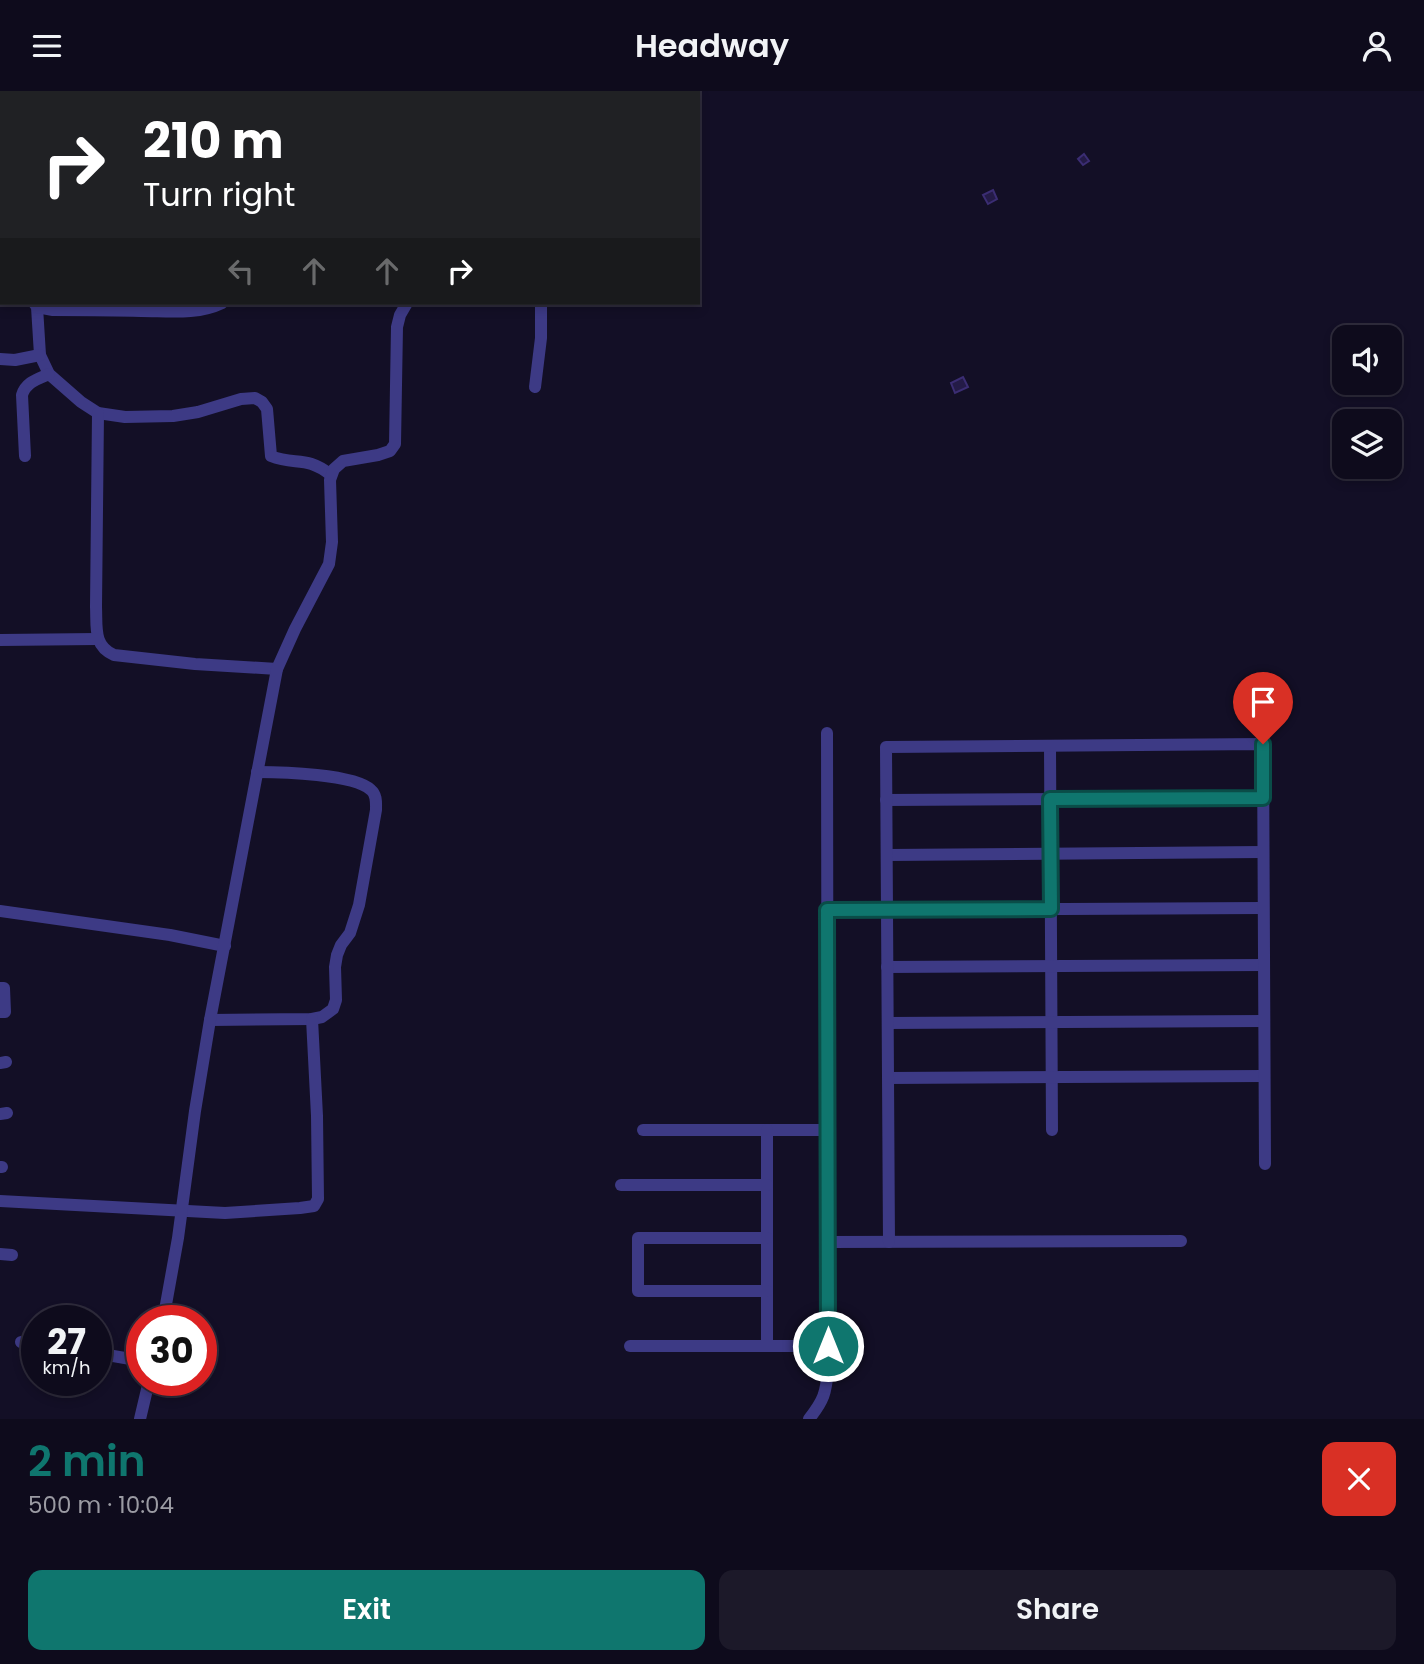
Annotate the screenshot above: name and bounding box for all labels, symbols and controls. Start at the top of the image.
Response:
text: Headway [635,23,789,68]
icon: menu [28,27,66,65]
icon: person [1358,27,1396,65]
text: 210 m [143,107,284,175]
icon: right [28,119,119,210]
text: Turn right [143,172,295,217]
icon: left [222,252,260,290]
icon: ahead [295,252,333,290]
icon: ahead [368,252,406,290]
icon: right [441,252,479,290]
map controls [1332,325,1402,479]
button: sound [1332,325,1402,395]
button: layers [1332,409,1402,479]
pin [1233,672,1293,744]
icon: arrive [1244,683,1282,721]
speed limit sign: 30 [126,1305,217,1396]
position arrow [791,1309,865,1383]
text: 27 [47,1317,86,1366]
text: km/h [43,1355,90,1380]
text: 2 min [28,1432,146,1491]
button: close [1322,1442,1396,1516]
text: 500 m · 10:04 [28,1489,174,1521]
button: Exit [28,1570,705,1650]
button: Share [719,1570,1396,1650]

